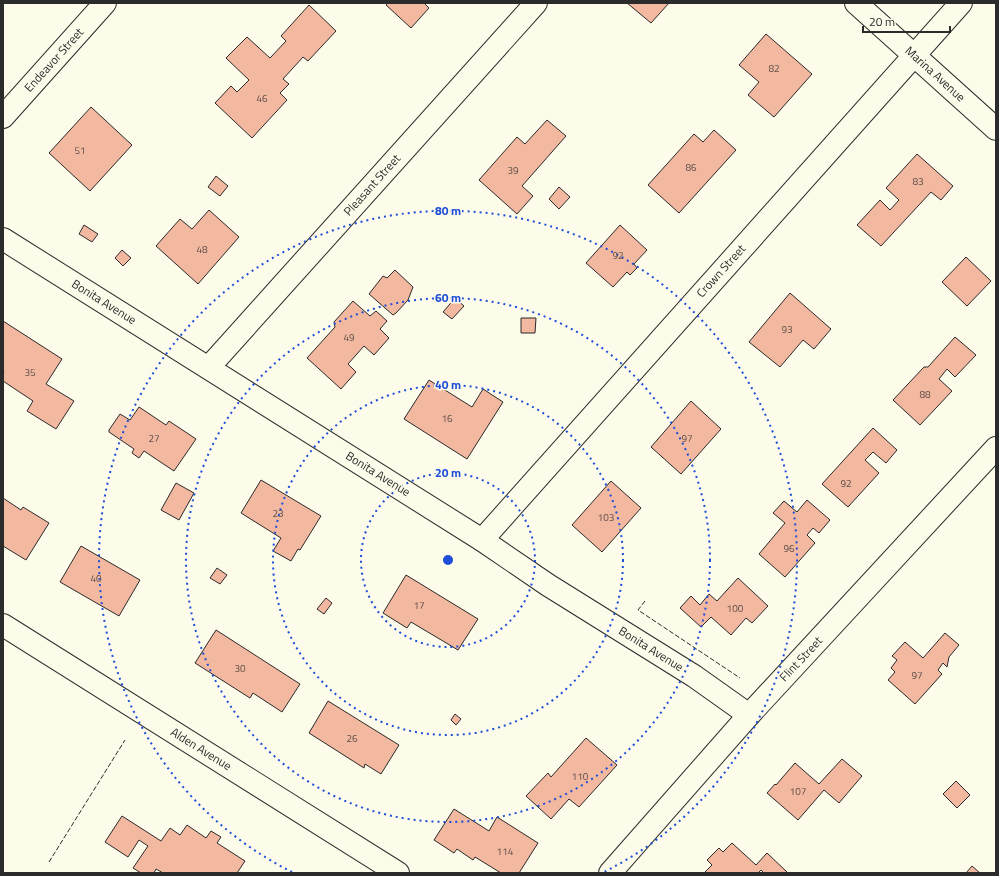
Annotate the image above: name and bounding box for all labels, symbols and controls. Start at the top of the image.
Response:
scale bar [863,8,950,34]
text: 20 m [869,12,895,31]
street label: Endeavor Street [19,23,88,96]
street label: Marina Avenue [901,41,970,106]
house number: 82 [768,61,780,76]
house number: 46 [256,91,268,106]
house number: 51 [74,143,86,158]
street label: Pleasant Street [339,149,405,220]
house number: 86 [685,160,697,175]
house number: 39 [507,163,519,178]
house number: 83 [912,174,924,189]
text: 80 m [435,201,461,220]
street label: Crown Street [692,239,750,302]
house number: 48 [196,242,208,257]
house number: 92 [612,248,624,263]
street label: Bonita Avenue [68,274,140,329]
text: 60 m [435,288,461,307]
house number: 93 [781,322,793,337]
house number: 49 [343,330,355,345]
house number: 35 [24,365,36,380]
text: 40 m [435,375,461,394]
house number: 88 [919,387,931,402]
house number: 16 [441,411,453,426]
house number: 27 [148,431,160,446]
house number: 97 [681,431,693,446]
street label: Bonita Avenue [342,446,414,501]
text: 20 m [435,463,461,482]
house number: 92 [840,476,852,491]
house number: 23 [272,506,284,521]
house number: 103 [598,510,614,525]
house number: 96 [783,541,795,556]
centre of rings [441,553,455,567]
house number: 40 [90,571,102,586]
house number: 17 [413,598,425,613]
house number: 100 [727,601,744,616]
street label: Bonita Avenue [615,621,687,676]
street label: Flint Street [775,631,827,686]
house number: 30 [234,661,246,676]
house number: 97 [911,668,923,683]
street label: Alden Avenue [167,722,236,775]
house number: 26 [346,731,358,746]
house number: 110 [572,769,589,784]
house number: 107 [790,784,806,799]
house number: 114 [497,844,514,859]

